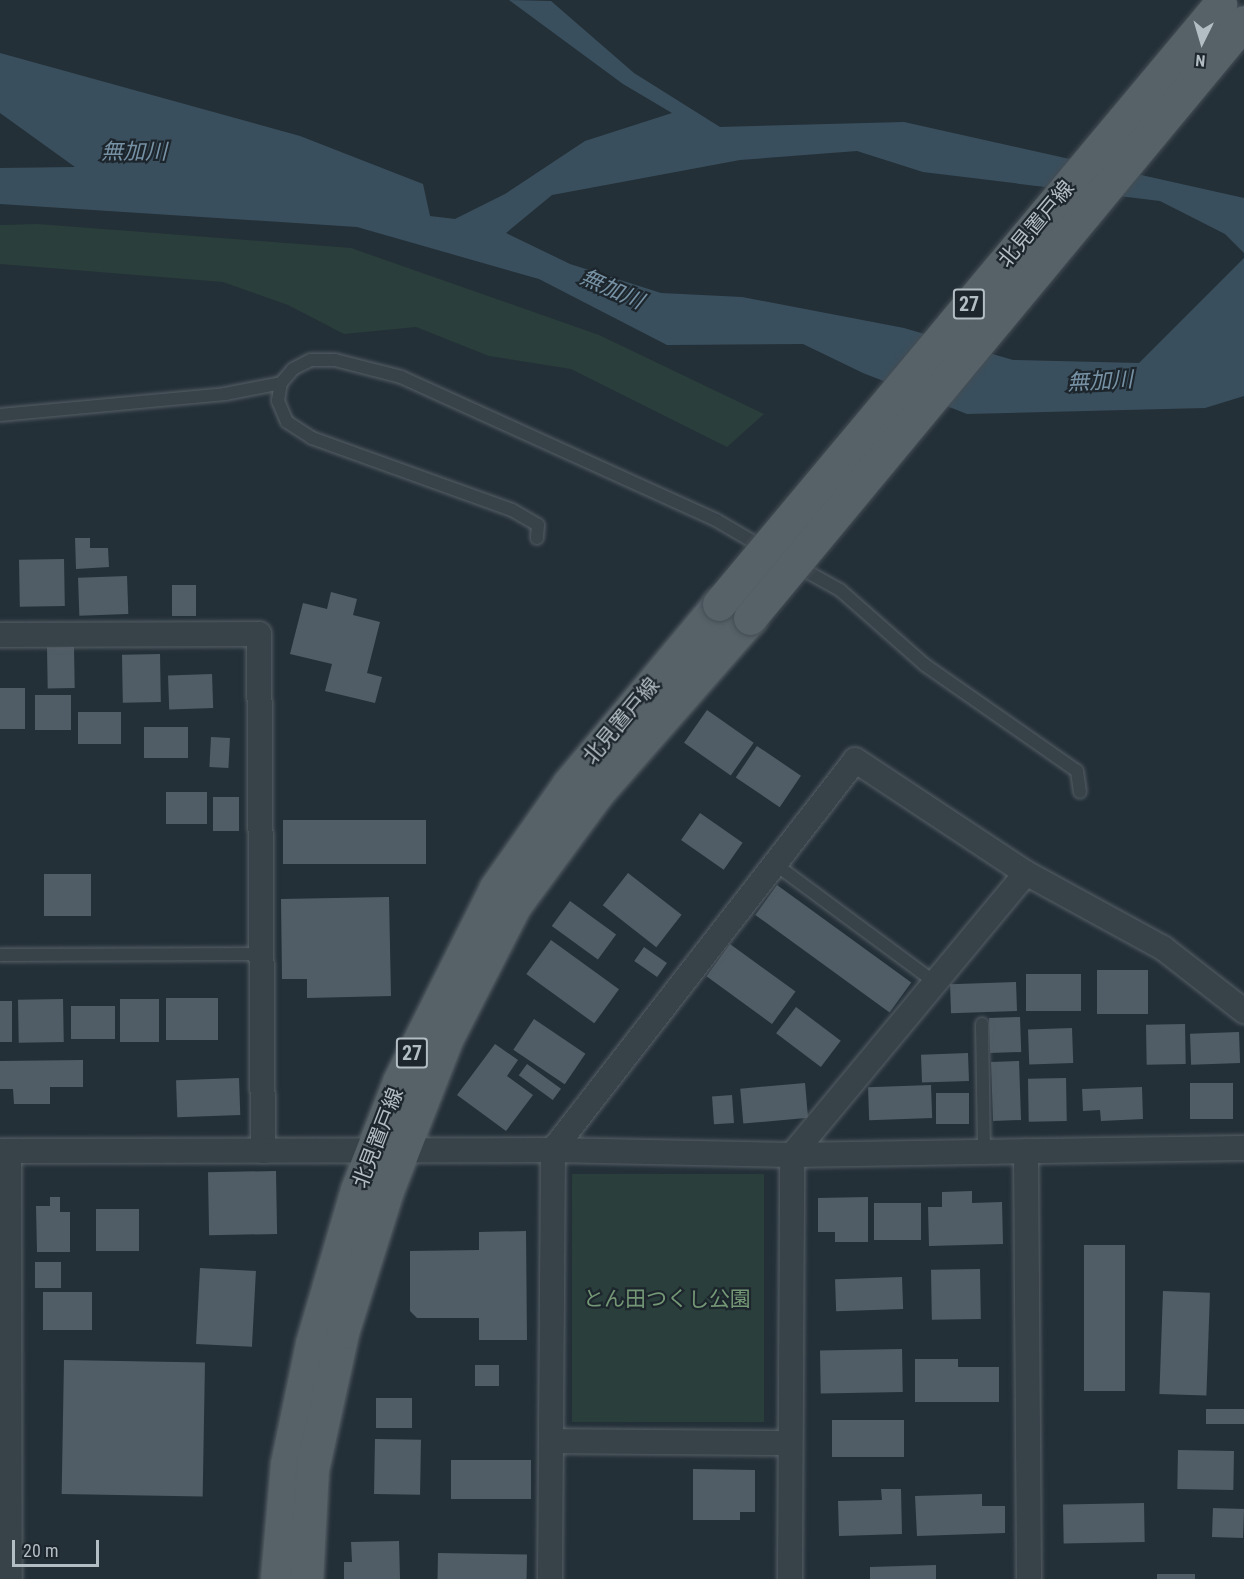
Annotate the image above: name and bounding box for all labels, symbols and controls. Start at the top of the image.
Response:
north arrow [1172,12,1232,72]
text: N [1195,51,1206,70]
water label: 無加川 [101,139,167,165]
street label: 北見置戸線 [993,176,1079,272]
water label: 無加川 [576,264,648,314]
road number: 27 [952,287,986,321]
water label: 無加川 [1066,366,1134,396]
street label: 北見置戸線 [578,673,664,769]
road number: 27 [396,1036,428,1070]
street label: 北見置戸線 [347,1084,409,1192]
park label: とん田つくし公園 [583,1286,751,1312]
scale bar [15,1528,102,1566]
text: 20 m [23,1540,58,1561]

